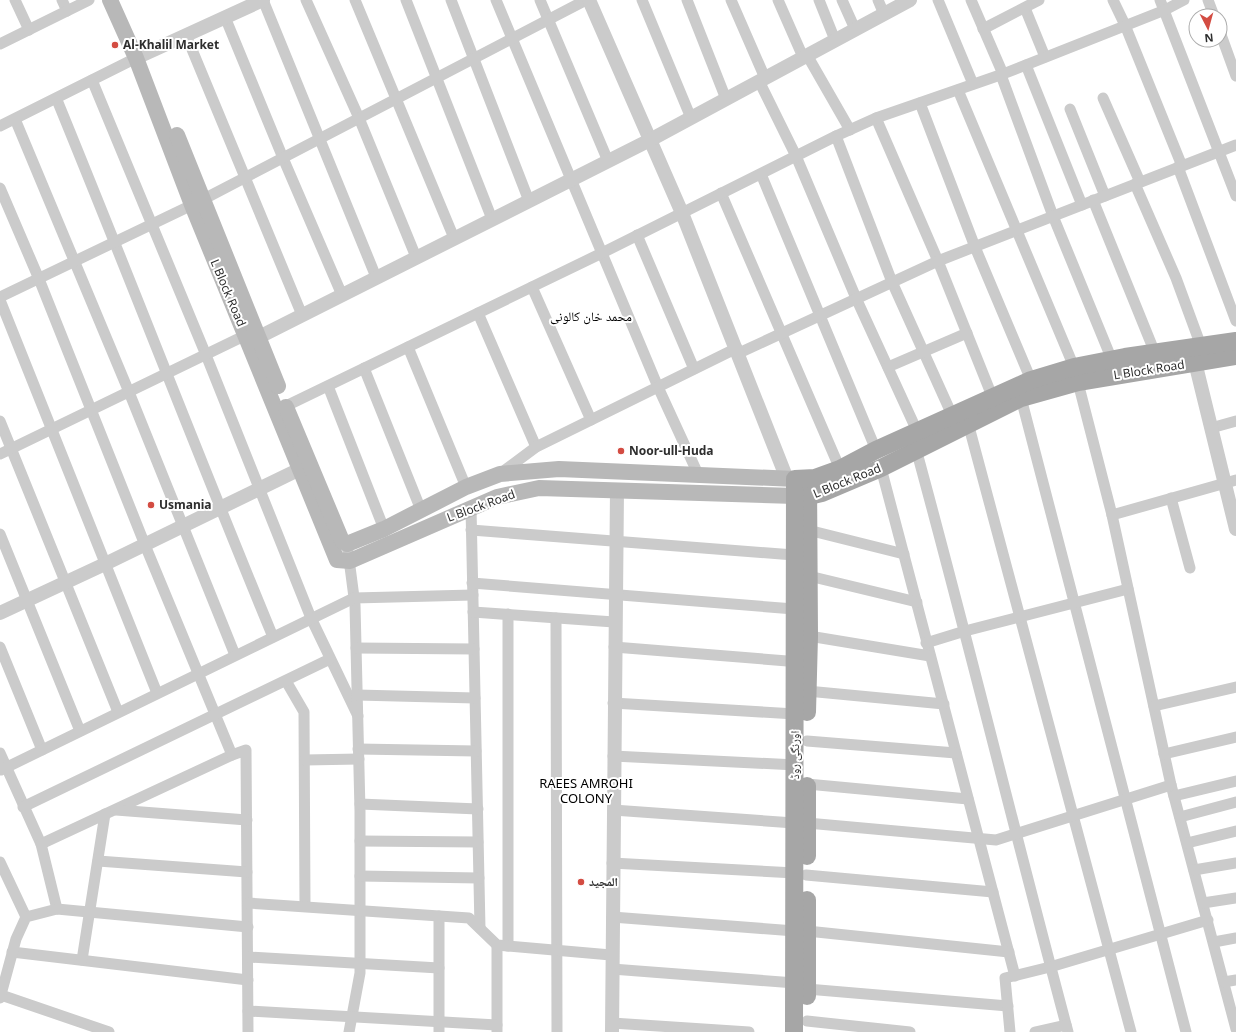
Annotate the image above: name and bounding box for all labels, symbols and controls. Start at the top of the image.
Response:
north arrow [1188,8,1228,48]
text: N [1204,31,1214,46]
place label: Al-Khalil Market [123,36,219,53]
marker: Al-Khalil Market [110,40,120,50]
street label: L Block Road [207,256,250,329]
district label: محمد خان کالونی [550,307,632,325]
street label: L Block Road [1112,356,1186,384]
place label: Noor-ull-Huda [629,442,714,459]
marker: Noor-ull-Huda [616,446,626,456]
street label: L Block Road [810,459,883,502]
street label: L Block Road [444,485,517,526]
place label: Usmania [159,496,212,513]
marker: Usmania [146,500,156,510]
street label: اورنگی روڈ [786,731,803,779]
district label: RAEES AMROHI COLONY [539,774,633,807]
place label: المجید [589,873,618,890]
marker: المجید [576,877,586,887]

